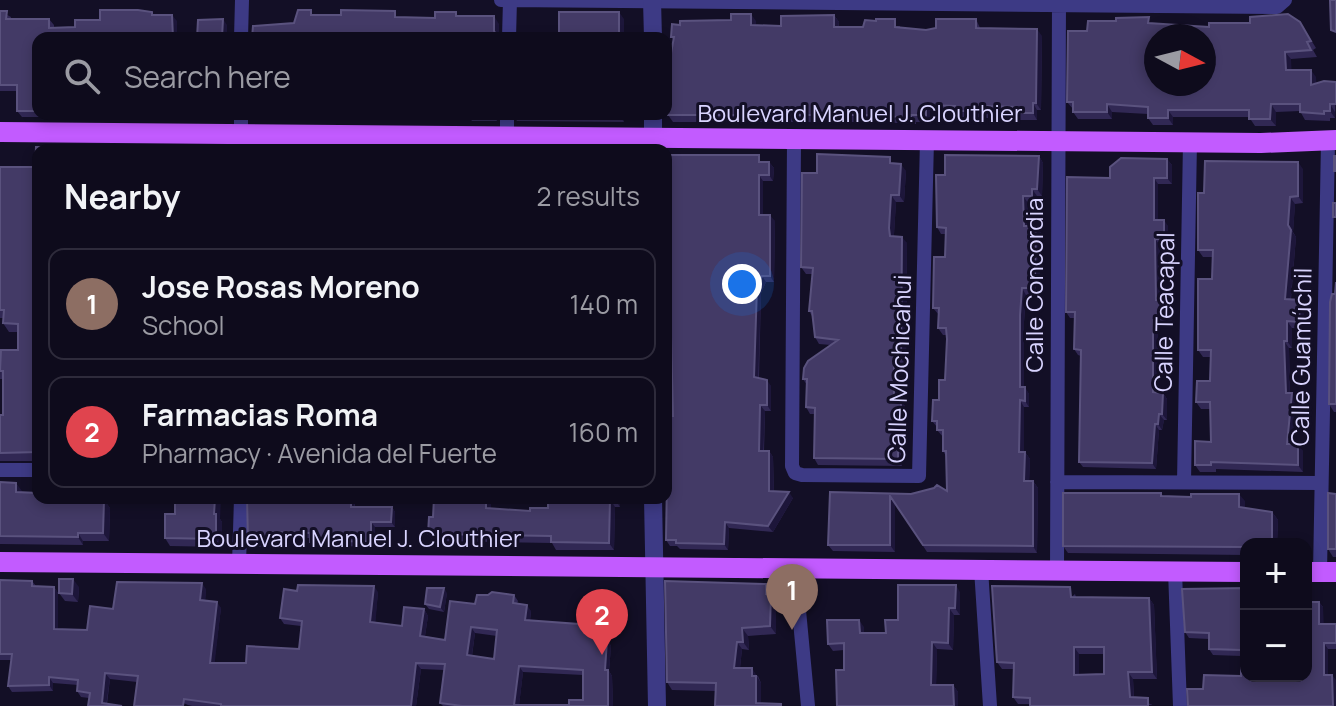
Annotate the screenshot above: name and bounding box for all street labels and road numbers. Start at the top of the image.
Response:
street label: Boulevard Manuel J. Clouthier [697,96,1023,129]
street label: Calle Concordia [1017,198,1050,372]
street label: Calle Teacapal [1146,232,1181,392]
street label: Calle Guamúchil [1282,267,1319,446]
street label: Calle Mochicahui [879,274,918,464]
street label: Boulevard Manuel J. Clouthier [196,521,522,554]

